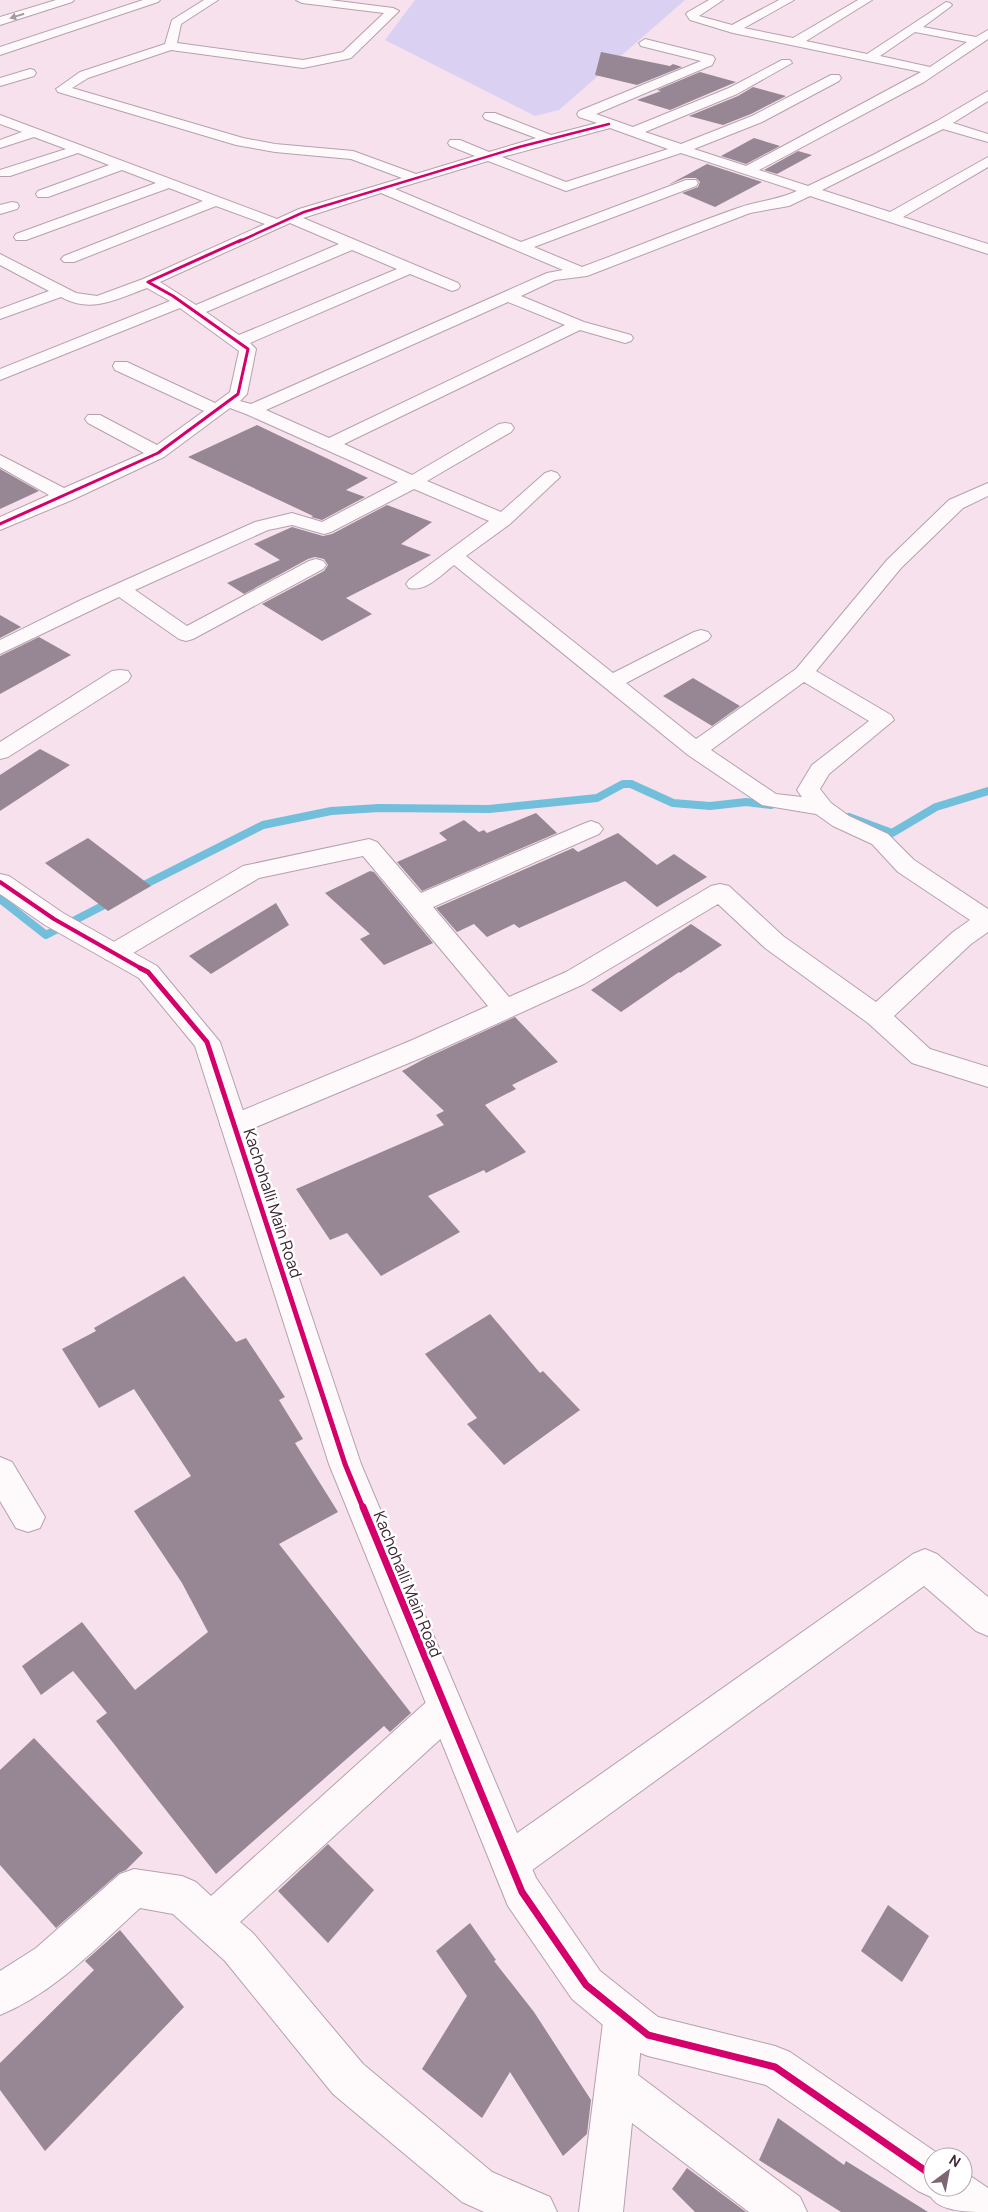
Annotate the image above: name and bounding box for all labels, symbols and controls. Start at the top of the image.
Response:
one-way arrow [10,12,25,20]
street label: Kachohalli Main Road [238,1126,308,1280]
street label: Kachohalli Main Road [369,1508,447,1660]
north arrow [923,2147,973,2197]
text: N [946,2150,964,2171]

